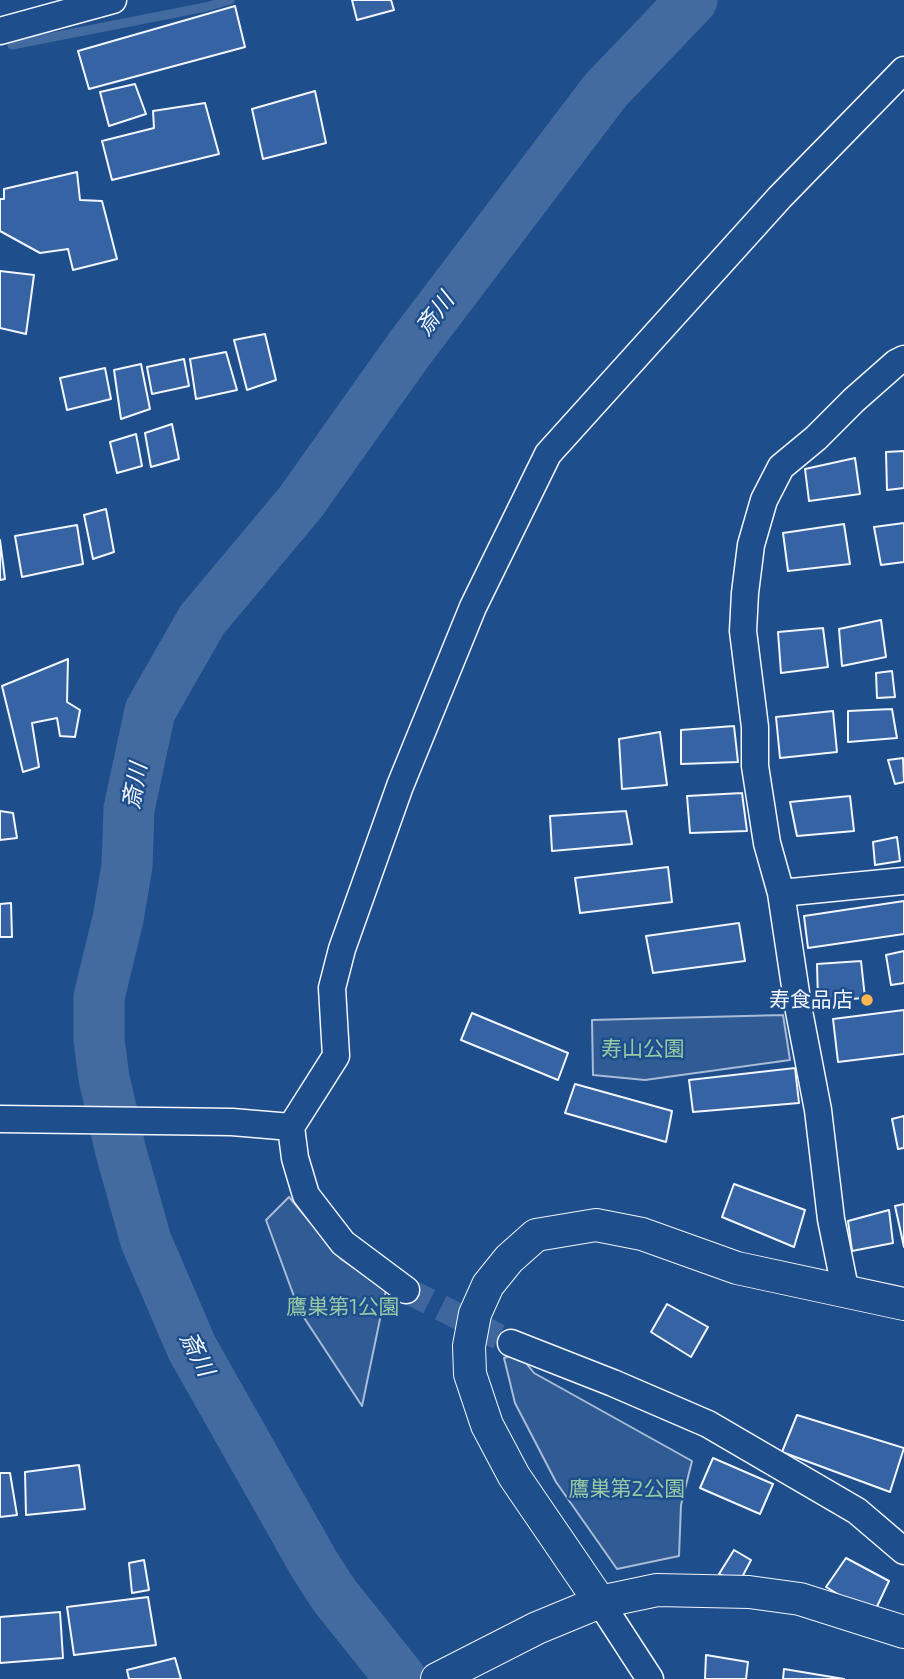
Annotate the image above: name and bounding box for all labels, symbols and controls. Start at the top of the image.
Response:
water label: 斎川 [410,287,460,341]
water label: 斎川 [117,761,153,811]
place label: 寿食品店 [769,987,853,1013]
marker: 寿食品店 [859,992,875,1008]
park label: 寿山公園 [601,1036,685,1062]
park label: 鷹巣第1公園 [286,1294,400,1320]
water label: 斎川 [174,1327,220,1381]
park label: 鷹巣第2公園 [569,1476,685,1502]

